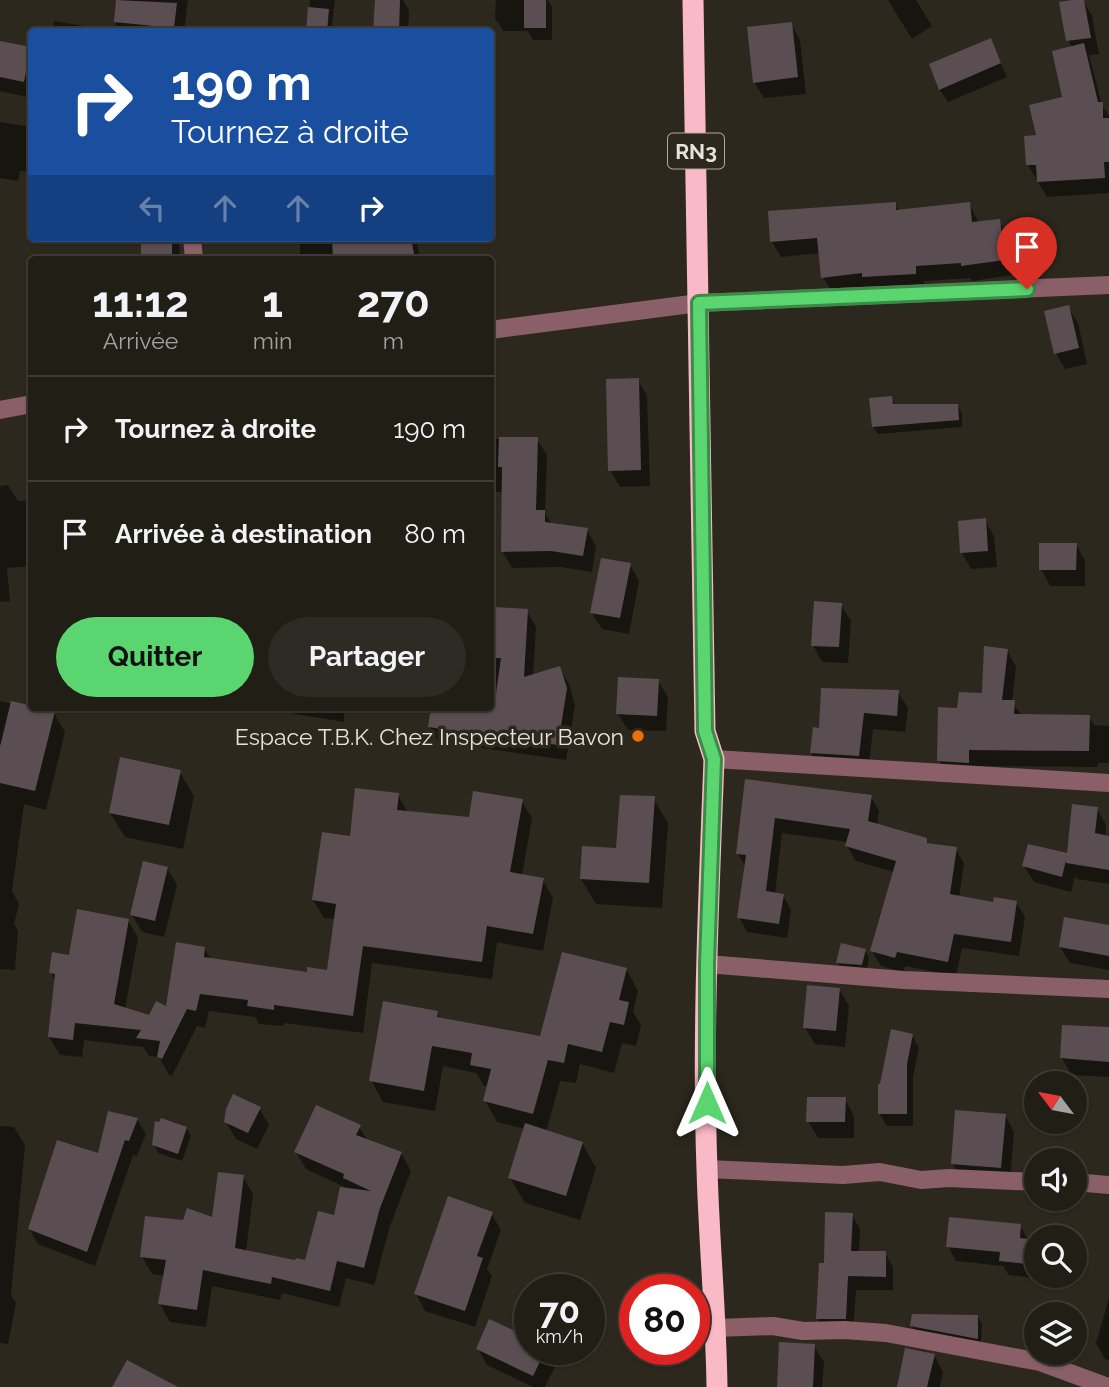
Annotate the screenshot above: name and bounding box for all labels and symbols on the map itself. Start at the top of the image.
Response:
road number: RN3 [668,134,724,168]
pin [997,217,1057,289]
place label: Espace T.B.K. Chez Inspecteur Bavon [235,723,624,750]
marker: Espace T.B.K. Chez Inspecteur Bavon [630,728,646,744]
position arrow [670,1066,744,1140]
north arrow [1024,1071,1087,1134]
speed limit sign: 80 [619,1274,710,1365]

